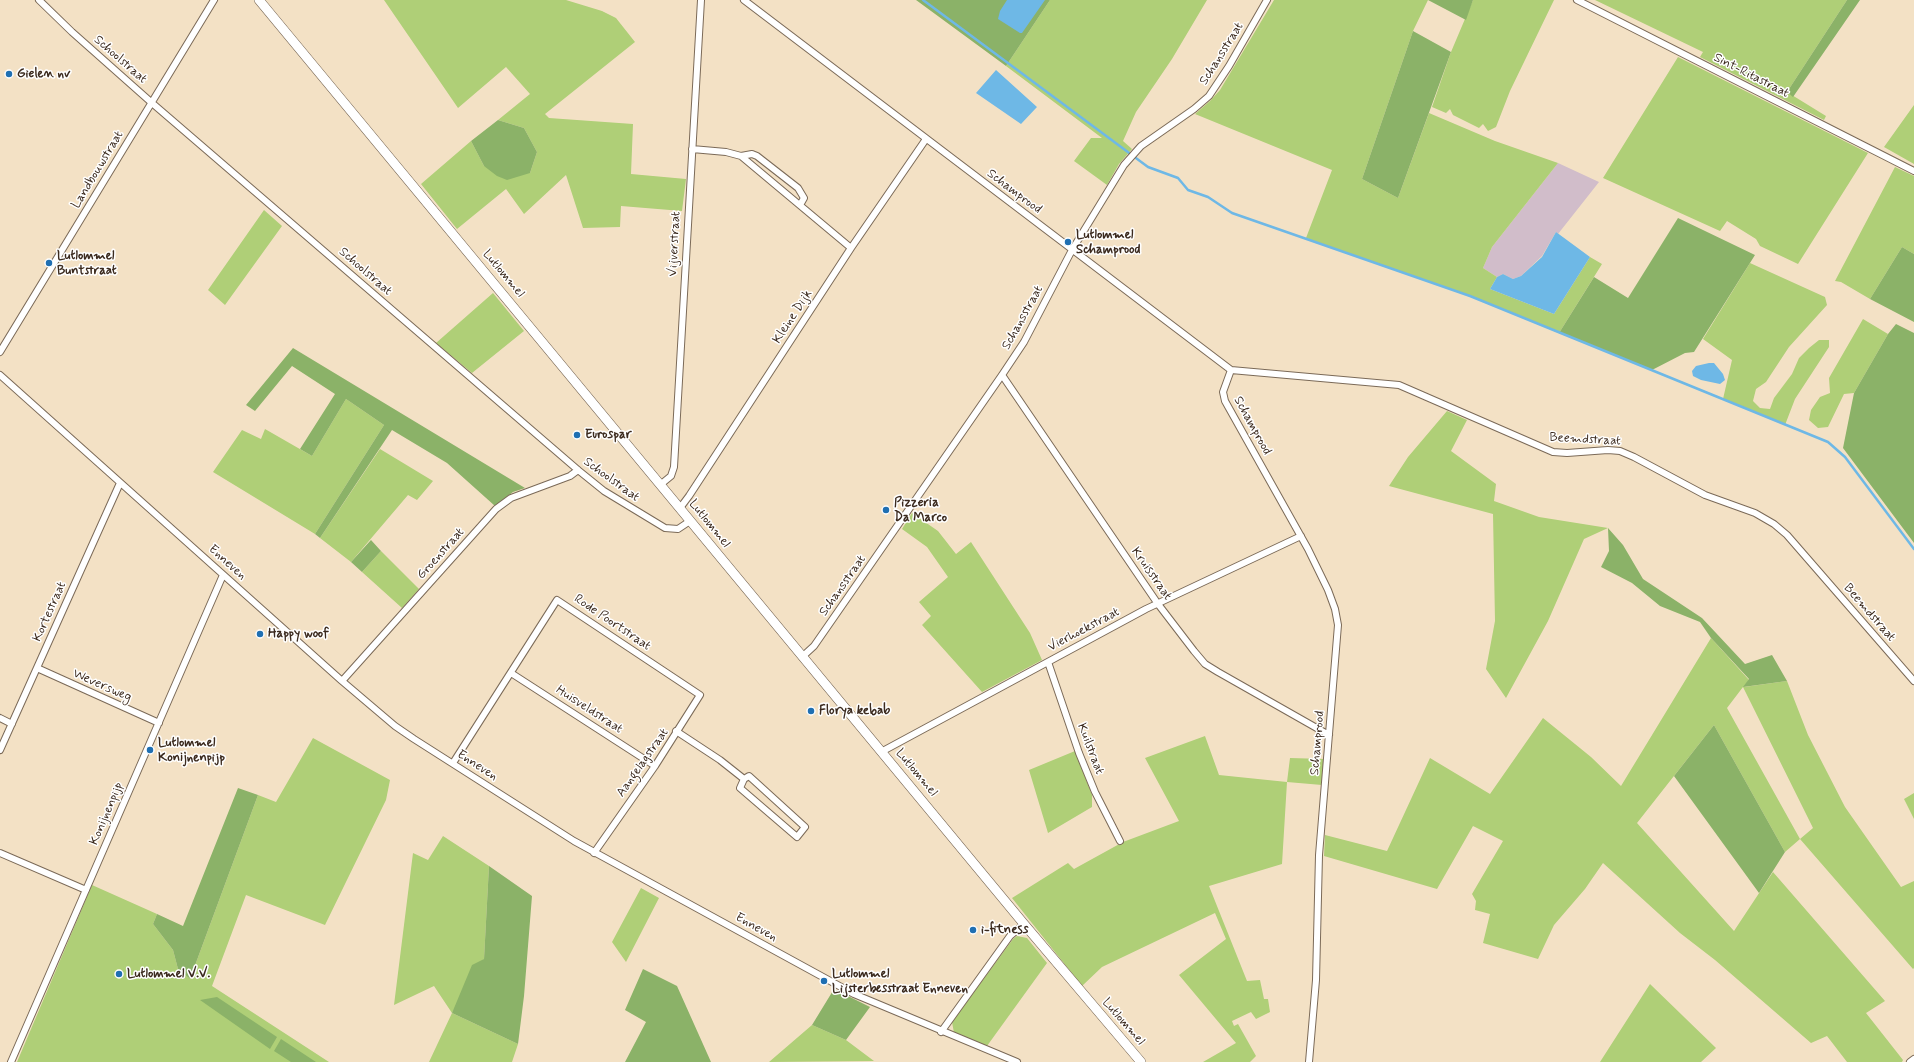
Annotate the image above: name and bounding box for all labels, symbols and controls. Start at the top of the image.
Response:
street label: Schansstraat [1197,20,1247,88]
street label: Schoolstraat [90,33,150,87]
street label: Sint-Ritastraat [1711,50,1791,102]
place label: Gielen nv [17,66,70,82]
marker: Gielen nv [4,69,14,79]
street label: Landbouwstraat [69,128,127,212]
street label: Schamprood [984,166,1044,218]
street label: Vijverstraat [666,211,684,277]
place label: Lutlommel Schamprood [1076,227,1141,258]
marker: Lutlommel Schamprood [1063,237,1073,247]
street label: Schoolstraat [335,245,395,299]
street label: Lutlommel [479,247,527,301]
place label: Lutlommel Buntstraat [57,248,117,279]
marker: Lutlommel Buntstraat [44,258,54,268]
street label: Schansstraat [999,283,1047,353]
street label: Kleine Dijk [770,287,816,347]
street label: Schamprood [1230,394,1274,458]
place label: Eurospar [585,427,632,443]
marker: Eurospar [572,430,582,440]
street label: Beemdstraat [1549,430,1621,450]
street label: Schoolstraat [580,454,642,506]
place label: Pizzeria Da Marco [894,495,947,526]
street label: Lutlommel [685,497,733,551]
marker: Pizzeria Da Marco [881,505,891,515]
street label: Groenstraat [414,525,468,583]
street label: Enneven [205,542,249,584]
street label: Kruisstraat [1127,545,1175,603]
street label: Schansstraat [816,553,870,619]
street label: Kortestraat [30,580,70,644]
street label: Beemdstraat [1840,581,1898,645]
street label: Rode Poortstraat [571,592,653,654]
street label: Vierhoekstraat [1046,605,1122,655]
place label: Happy woof [268,626,329,642]
marker: Happy woof [255,629,265,639]
street label: Weversweg [70,666,134,706]
street label: Huisveldstraat [553,683,625,737]
place label: Florya kebab [819,703,890,719]
marker: Florya kebab [806,706,816,716]
street label: Schamprood [1307,710,1329,776]
street label: Kuilstraat [1073,721,1107,777]
street label: Aangelagstraat [614,726,672,800]
place label: Lutlommel Konijnenpijp [158,735,225,766]
marker: Lutlommel Konijnenpijp [145,745,155,755]
street label: Lutlommel [892,746,940,800]
street label: Enneven [454,747,500,785]
street label: Konijnenpijp [87,780,127,848]
street label: Enneven [732,910,780,946]
place label: i-fitness [981,922,1028,938]
marker: i-fitness [968,925,978,935]
place label: Lutlommel V.V. [127,966,210,982]
place label: Lutlommel Lijsterbesstraat Enneven [832,966,968,997]
marker: Lutlommel V.V. [114,969,124,979]
marker: Lutlommel Lijsterbesstraat Enneven [819,976,829,986]
street label: Lutlommel [1098,995,1148,1049]

